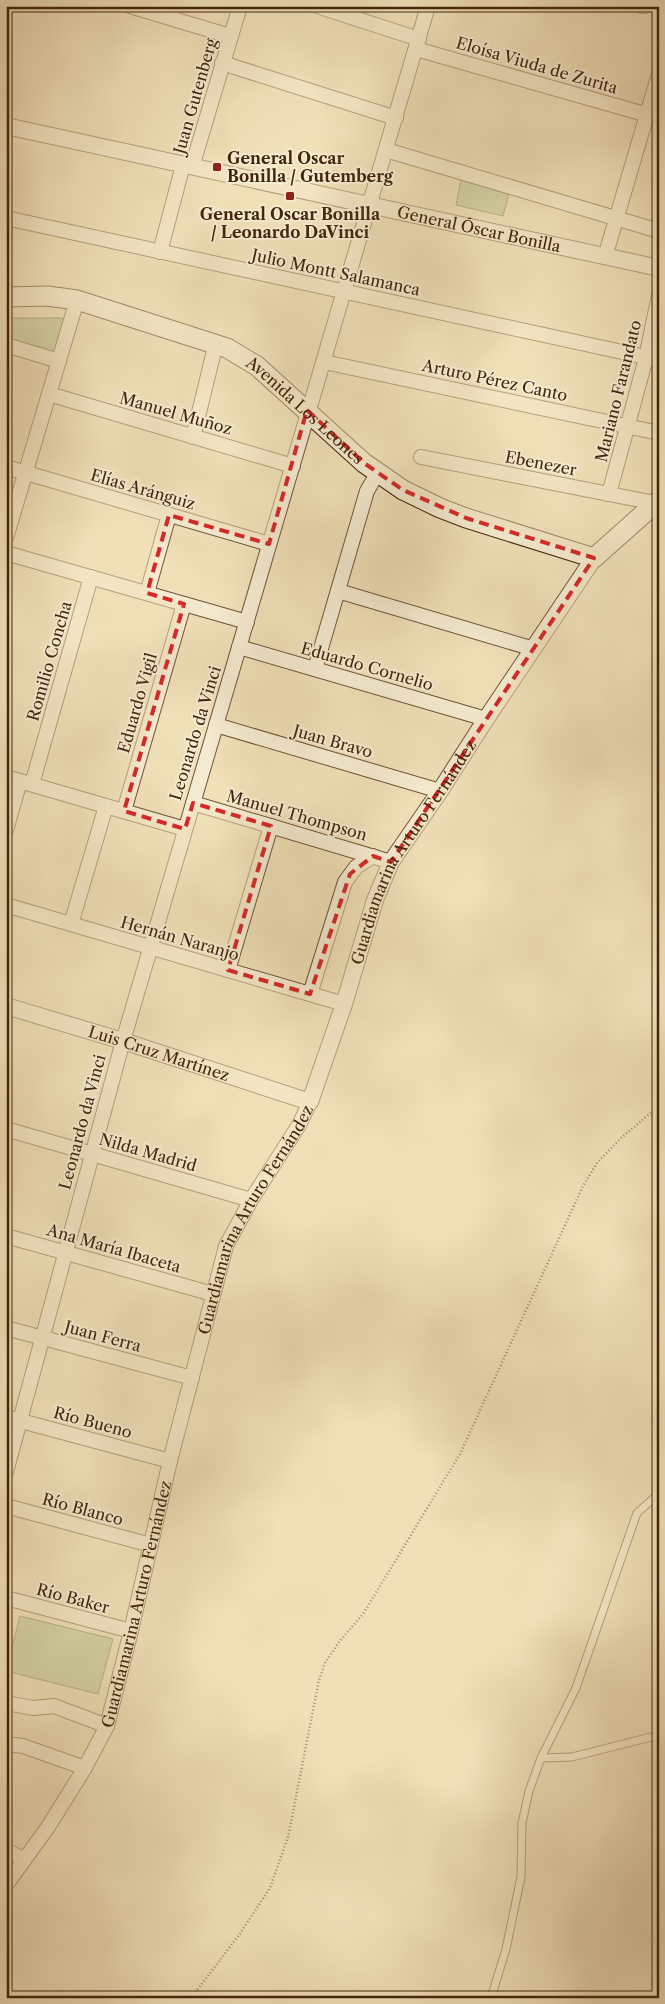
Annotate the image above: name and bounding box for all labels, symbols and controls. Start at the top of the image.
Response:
street label: Eloísa Viuda de Zurita [454,32,621,98]
street label: Juan Gutenberg [168,35,221,159]
place label: General Oscar Bonilla / Gutemberg [227,148,394,186]
marker: General Oscar Bonilla / Gutemberg [211,161,223,173]
marker: General Oscar Bonilla / Leonardo DaVinci [284,190,296,202]
street label: General Óscar Bonilla [395,201,563,256]
place label: General Oscar Bonilla / Leonardo DaVinci [200,204,381,242]
street label: Julio Montt Salamanca [247,244,423,300]
street label: Mariano Farandato [591,318,645,464]
street label: Avenida Los Leones [242,351,368,468]
street label: Arturo Pérez Canto [420,355,570,405]
street label: Manuel Muñoz [118,387,234,439]
street label: Ebenezer [503,446,579,480]
street label: Elías Aránguiz [88,464,198,514]
street label: Romilio Concha [22,598,76,723]
street label: Eduardo Cornelio [299,638,436,695]
street label: Eduardo Vigil [113,650,161,755]
street label: Leonardo da Vinci [165,663,225,803]
street label: Juan Bravo [288,719,375,762]
street label: Guardiamarina Arturo Fernández [346,736,480,967]
street label: Manuel Thompson [224,785,370,845]
street label: Hernán Naranjo [118,912,242,965]
street label: Luis Cruz Martínez [86,1021,232,1085]
street label: Leonardo da Vinci [54,1052,110,1192]
street label: Guardiamarina Arturo Fernández [193,1102,317,1337]
street label: Nilda Madrid [97,1129,199,1176]
street label: Ana María Ibaceta [44,1219,184,1277]
street label: Juan Ferra [60,1315,144,1356]
street label: Río Bueno [52,1402,135,1442]
street label: Guardiamarina Arturo Fernández [97,1479,175,1730]
street label: Río Blanco [40,1489,126,1529]
street label: Río Baker [34,1579,112,1617]

